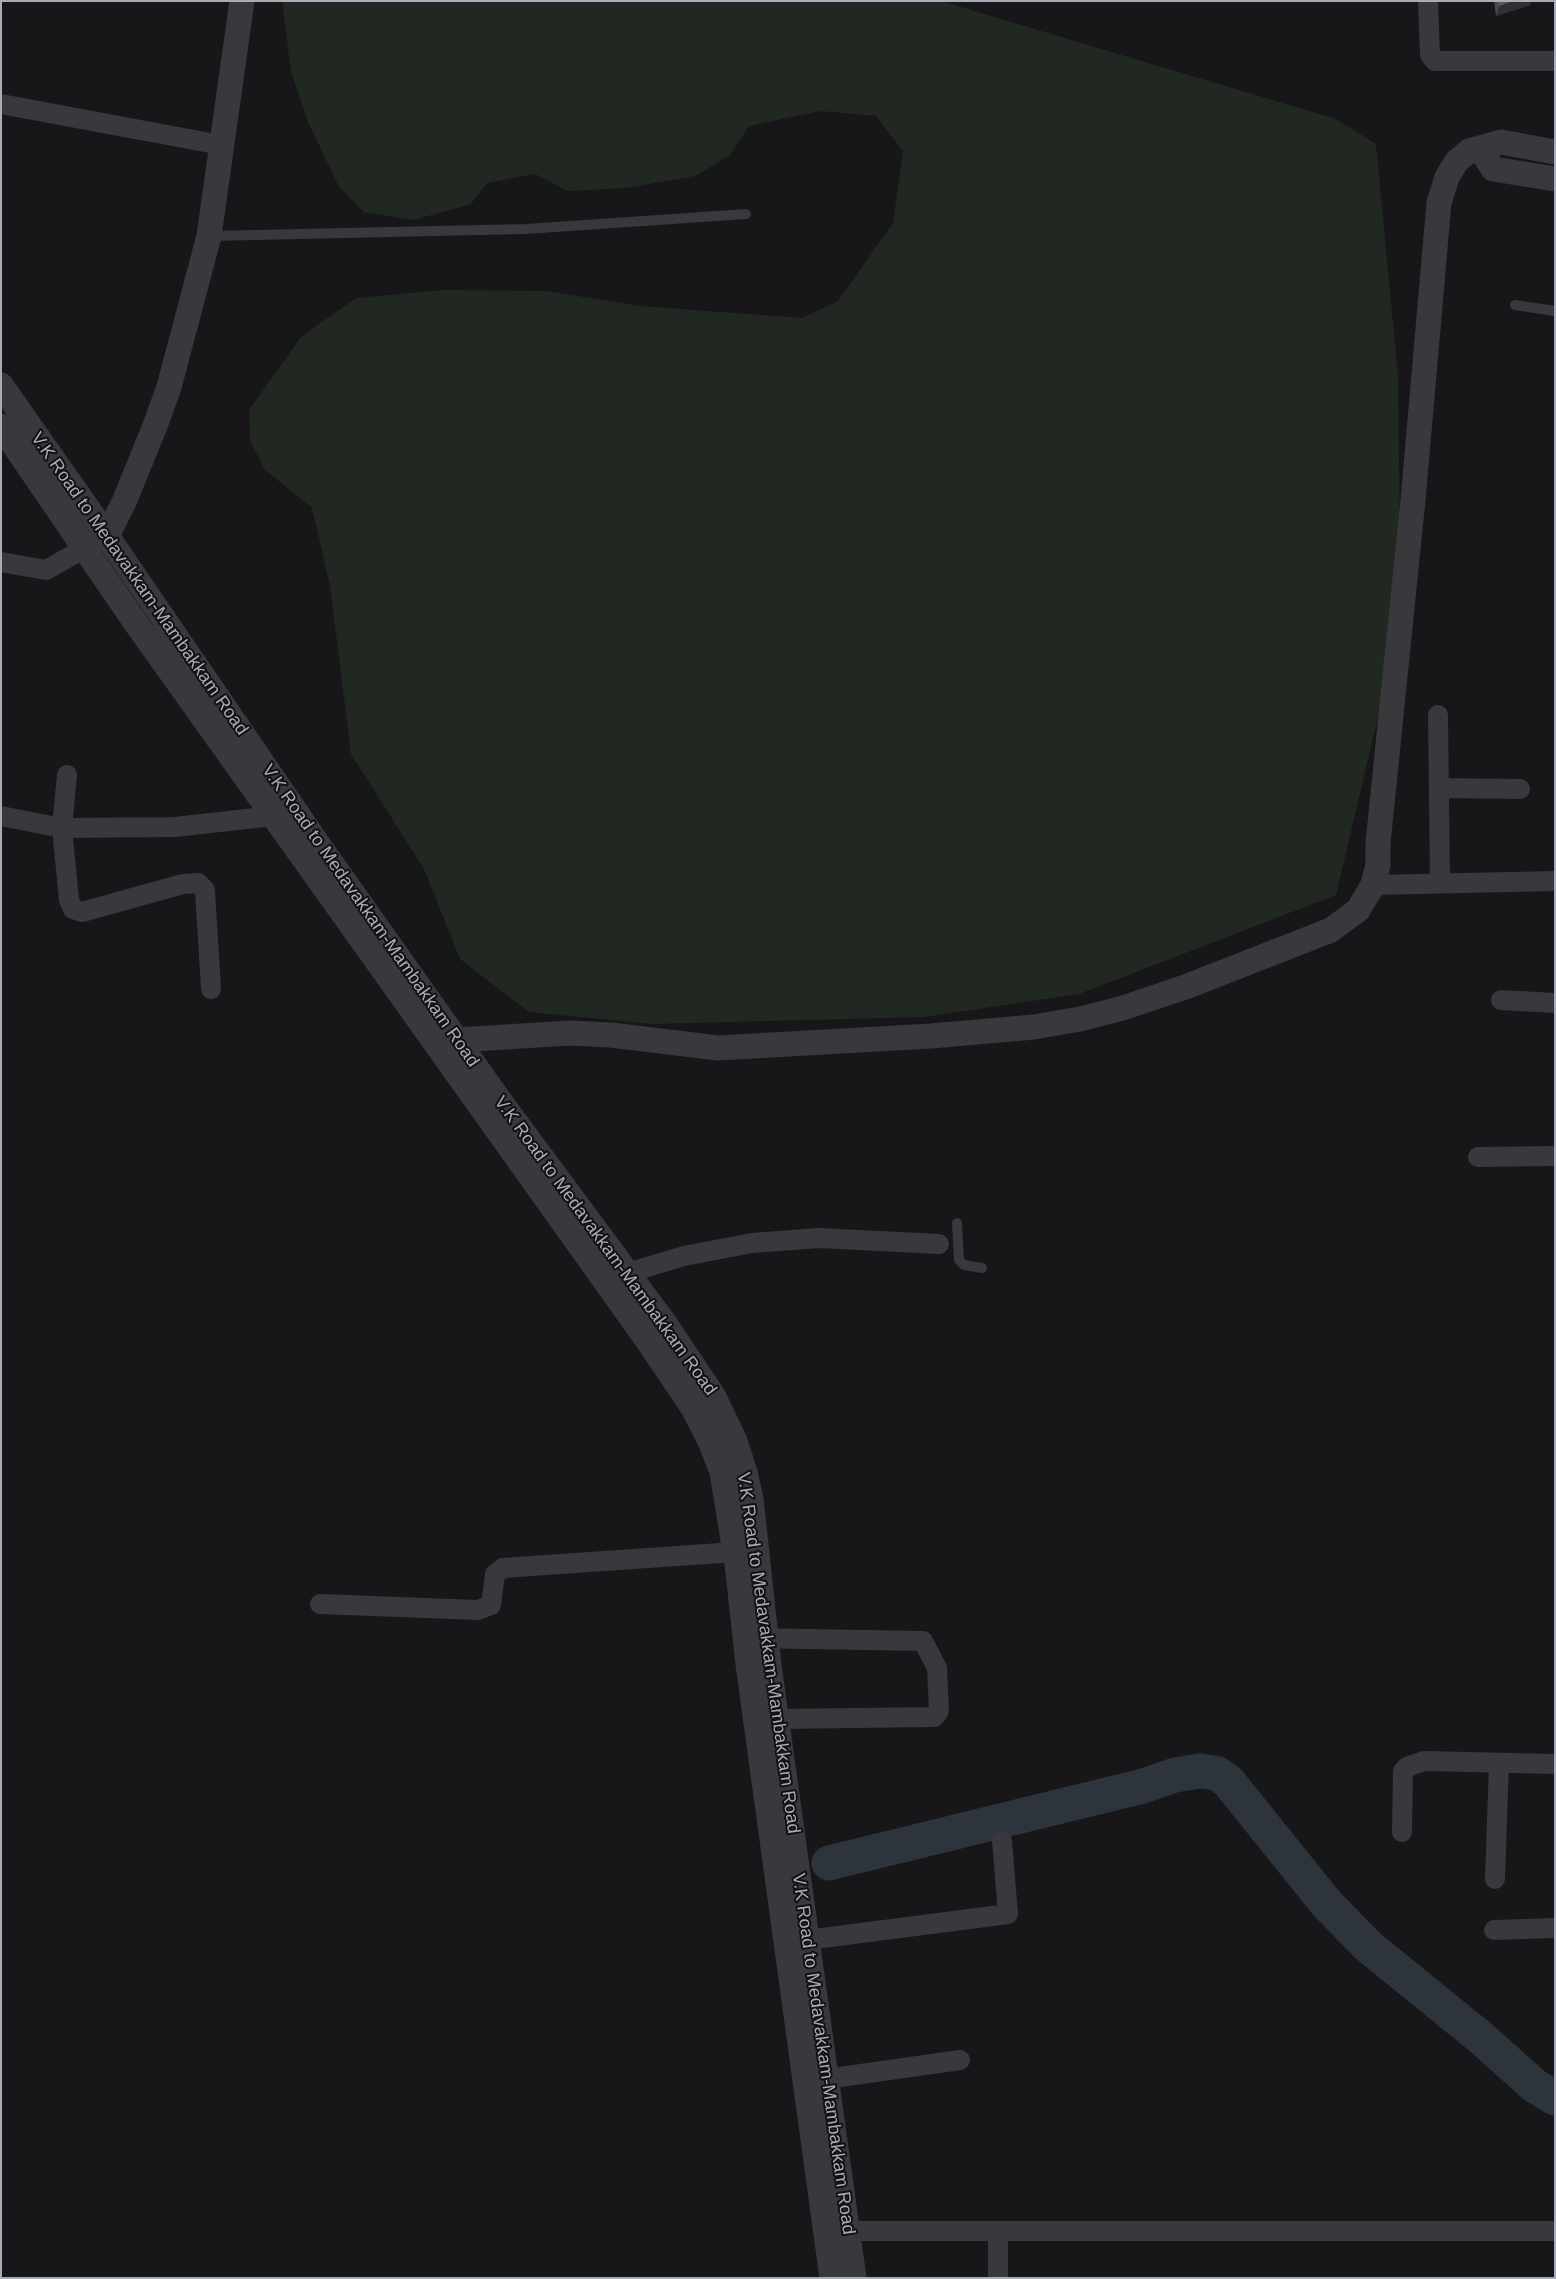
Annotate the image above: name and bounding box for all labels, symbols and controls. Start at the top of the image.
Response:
street label: V.K Road to Medavakkam-Mambakkam Road [26,429,252,739]
street label: V.K Road to Medavakkam-Mambakkam Road [257,761,483,1071]
street label: V.K Road to Medavakkam-Mambakkam Road [489,1092,721,1400]
street label: V.K Road to Medavakkam-Mambakkam Road [732,1471,804,1835]
street label: V.K Road to Medavakkam-Mambakkam Road [787,1872,859,2236]

